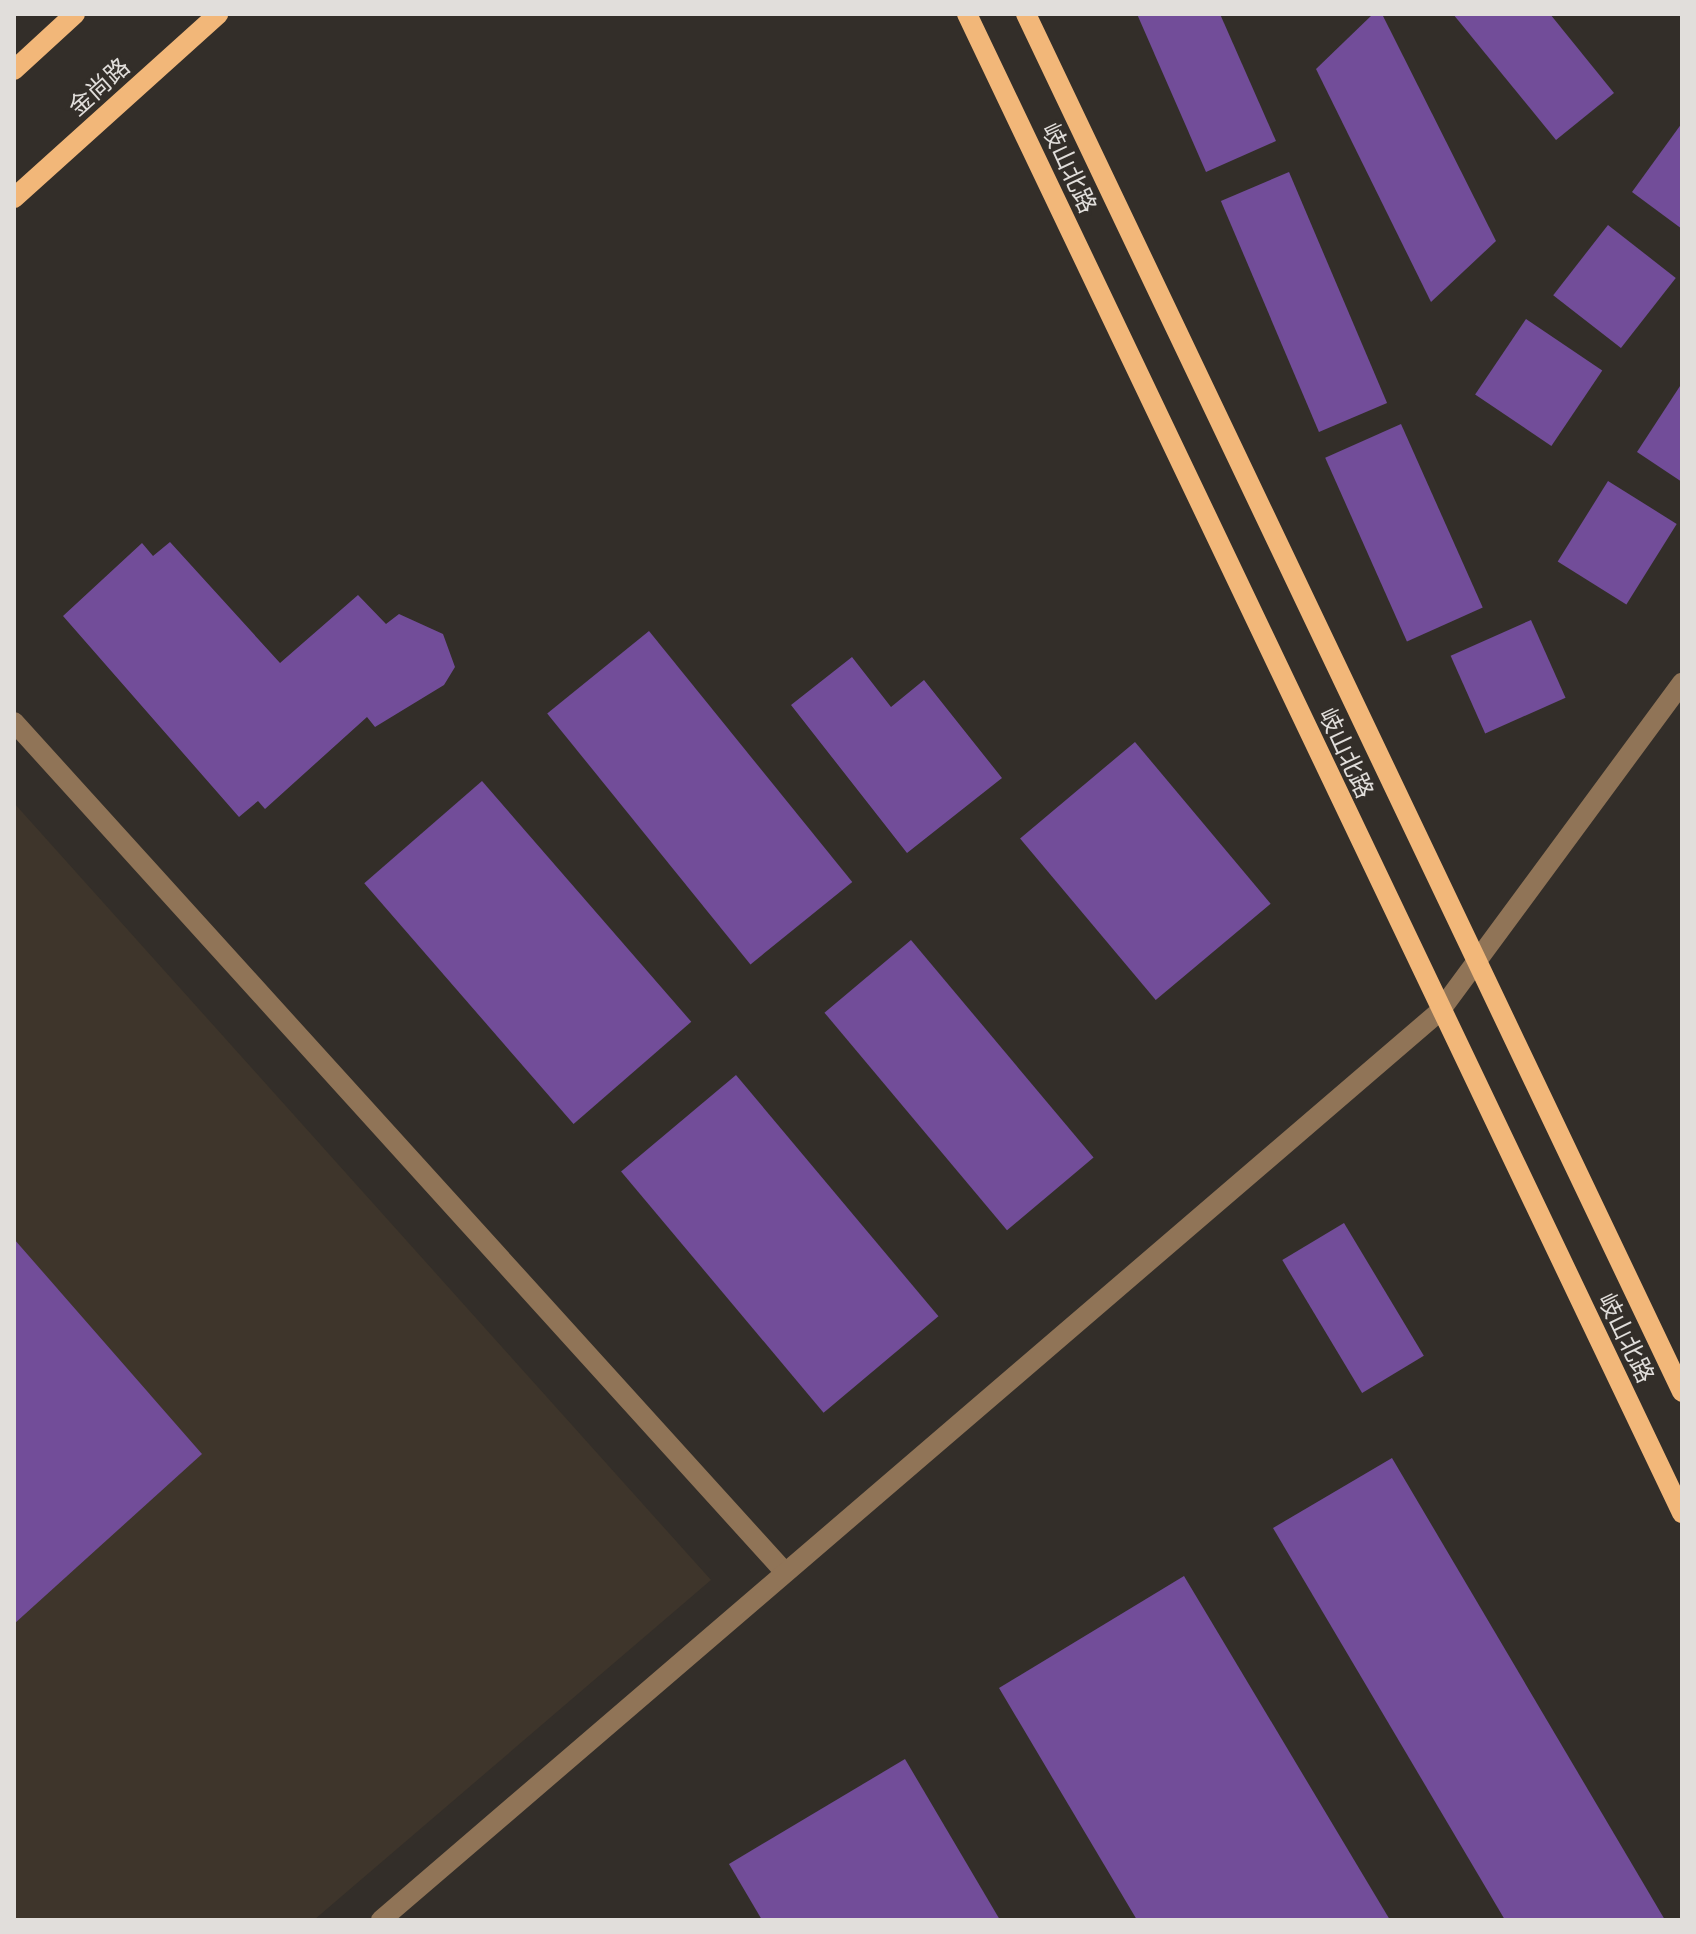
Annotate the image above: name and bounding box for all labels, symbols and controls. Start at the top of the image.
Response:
street label: 金尚路 [63,52,135,122]
street label: 岐山北路 [1036,118,1102,218]
street label: 岐山北路 [1313,703,1379,803]
street label: 岐山北路 [1592,1289,1660,1387]

